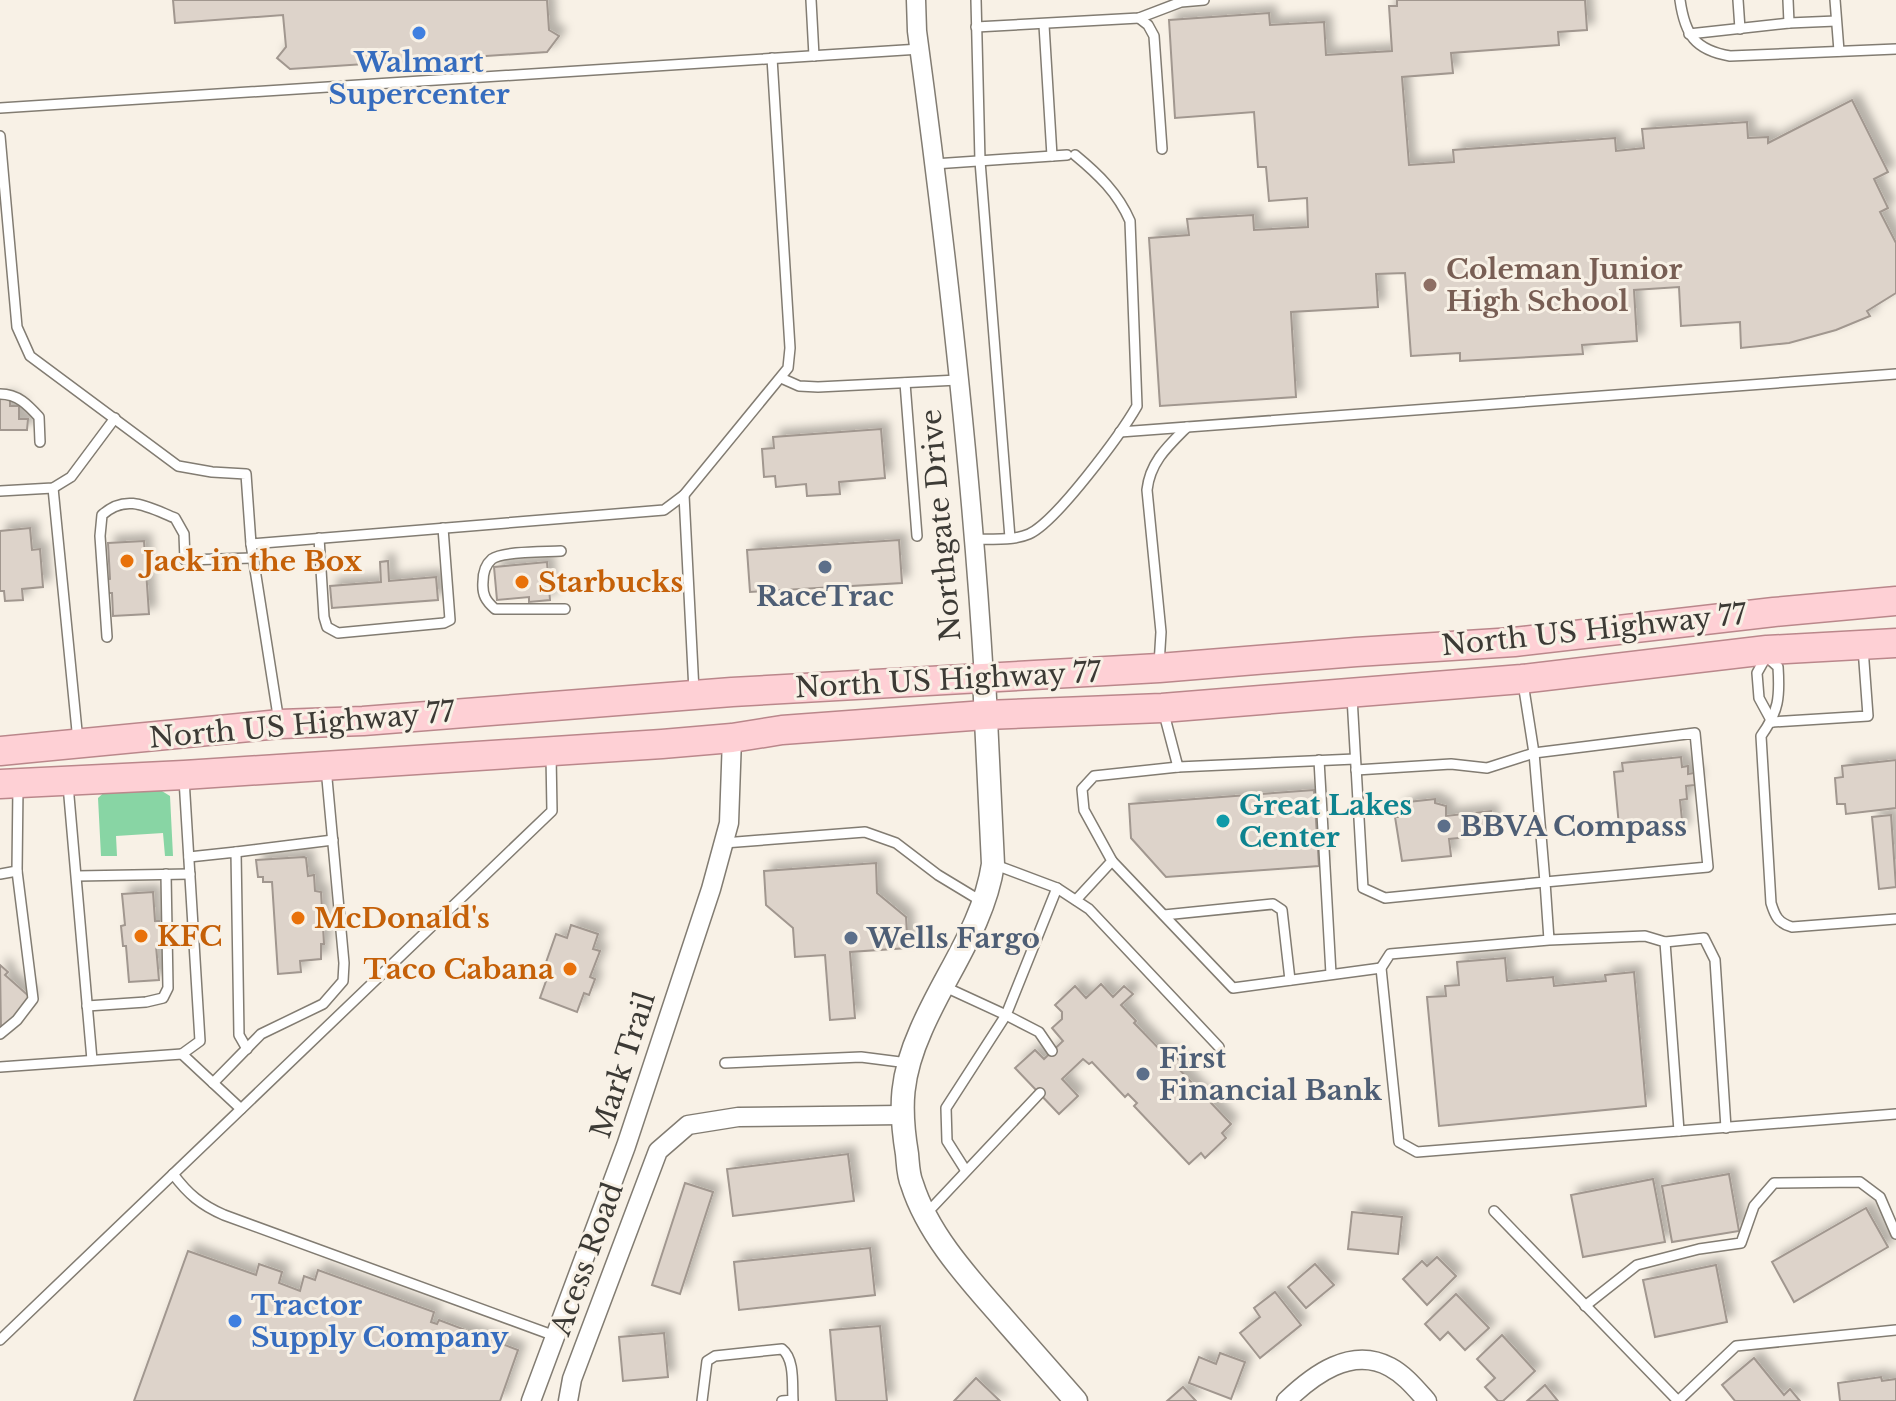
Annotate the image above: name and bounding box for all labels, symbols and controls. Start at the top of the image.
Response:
marker: Walmart Supercenter [410,24,428,42]
place label: Walmart Supercenter [328,45,510,112]
place label: Coleman Junior High School [1446,252,1682,319]
marker: Coleman Junior High School [1421,276,1439,294]
street label: Northgate Drive [913,407,969,643]
place label: Jack in the Box [138,544,363,579]
marker: Jack in the Box [118,552,136,570]
marker: RaceTrac [816,558,834,576]
place label: Starbucks [538,565,683,600]
marker: Starbucks [513,573,531,591]
place label: RaceTrac [756,579,894,614]
street label: North US Highway 77 [1440,596,1749,663]
street label: North US Highway 77 [794,654,1103,705]
street label: North US Highway 77 [148,694,457,756]
place label: Great Lakes Center [1239,788,1412,855]
place label: BBVA Compass [1460,809,1687,844]
marker: Great Lakes Center [1214,812,1232,830]
marker: BBVA Compass [1435,817,1453,835]
place label: McDonald's [314,901,490,936]
marker: McDonald's [289,909,307,927]
place label: KFC [157,919,222,954]
place label: Wells Fargo [866,921,1040,956]
marker: KFC [132,927,150,945]
marker: Wells Fargo [842,929,860,947]
place label: Taco Cabana [363,952,554,987]
marker: Taco Cabana [561,960,579,978]
street label: Mark Trail [583,988,663,1142]
place label: First Financial Bank [1159,1041,1382,1108]
marker: First Financial Bank [1134,1065,1152,1083]
street label: Acess Road [543,1178,631,1341]
place label: Tractor Supply Company [251,1288,509,1355]
marker: Tractor Supply Company [226,1312,244,1330]

